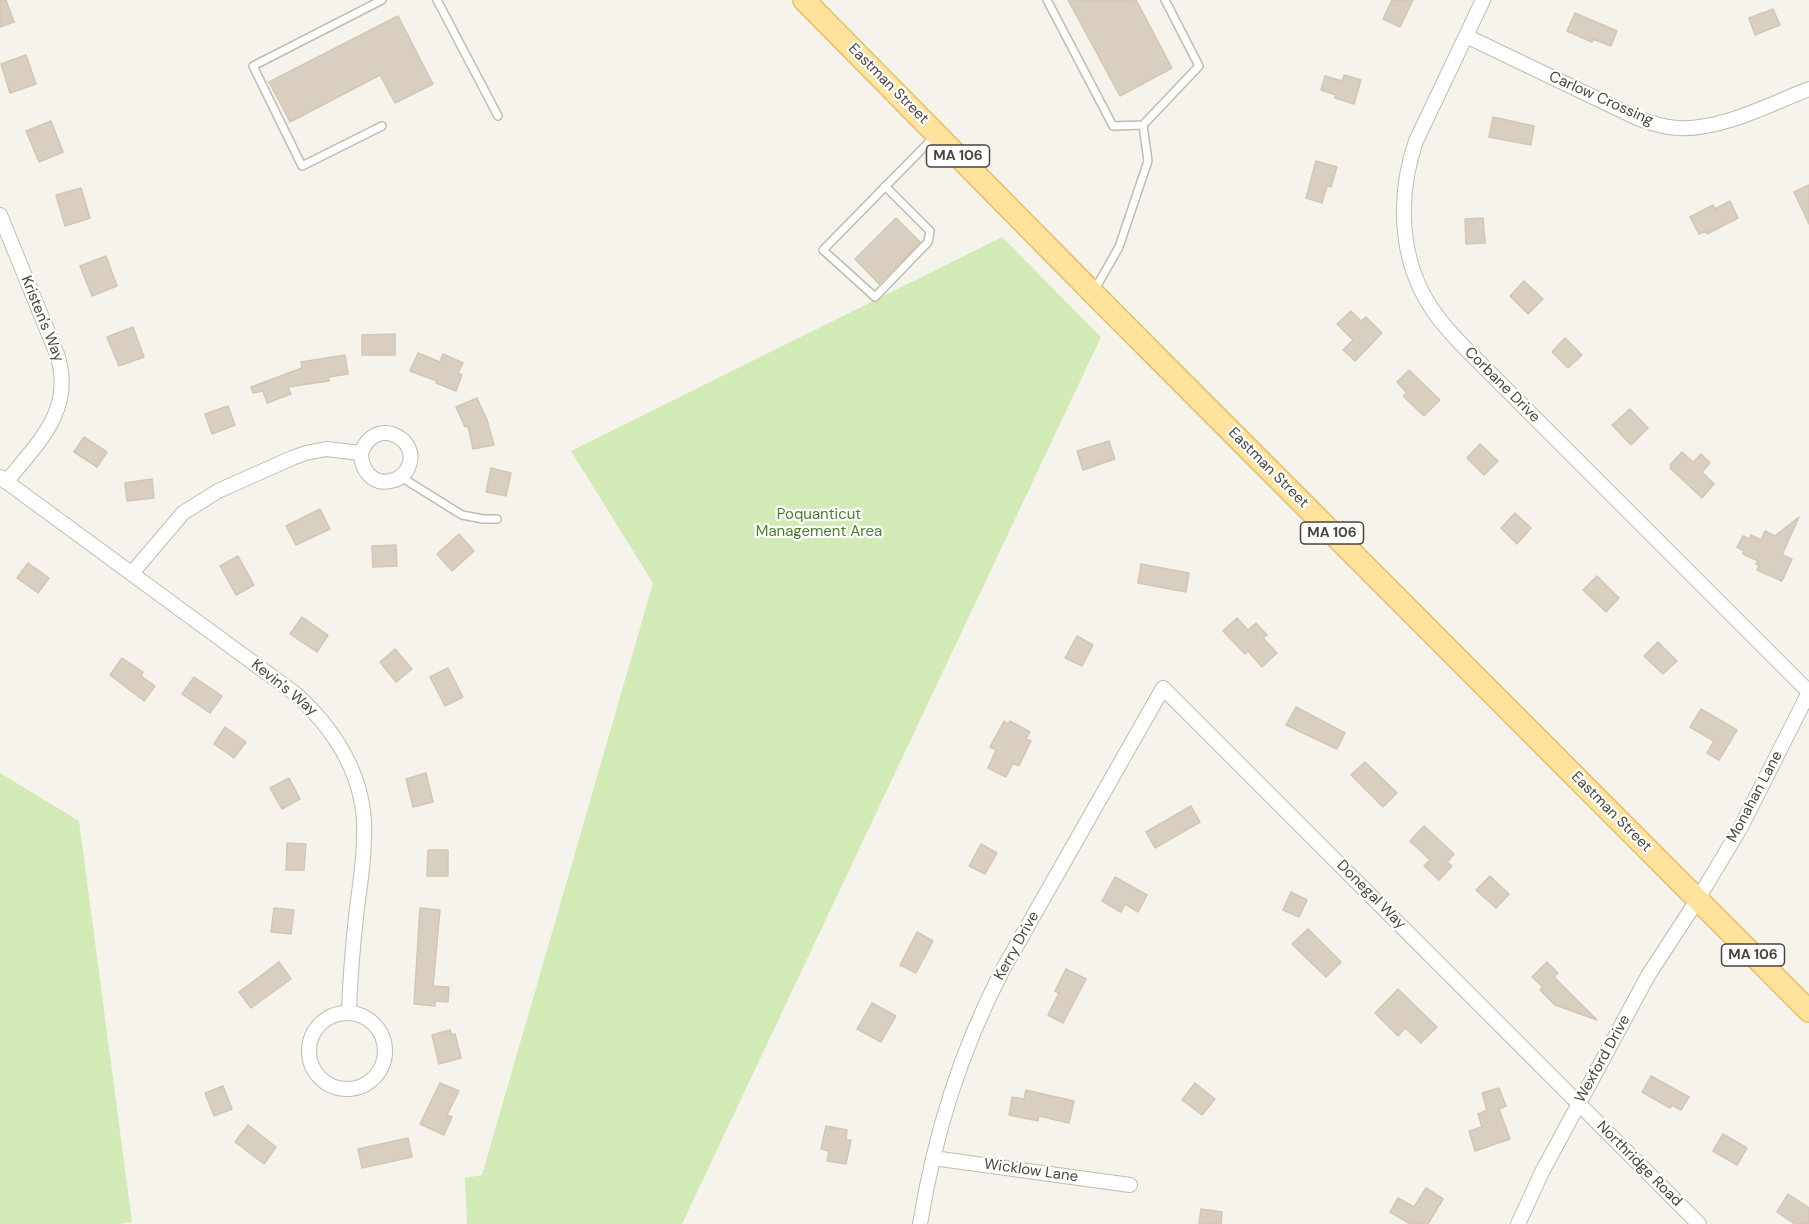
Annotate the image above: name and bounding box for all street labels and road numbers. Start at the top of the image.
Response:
street label: Eastman Street [844,40,932,128]
street label: Carlow Crossing [1546,68,1656,130]
road number: MA 106 [926,145,990,167]
street label: Kristen's Way [17,273,67,365]
street label: Corbane Drive [1460,343,1544,427]
street label: Eastman Street [1224,424,1312,512]
road number: MA 106 [1300,522,1364,544]
street label: Kevin's Way [247,656,321,720]
street label: Monahan Lane [1723,748,1787,846]
street label: Eastman Street [1567,768,1655,856]
street label: Donegal Way [1333,857,1409,933]
street label: Kerry Drive [991,909,1043,983]
road number: MA 106 [1722,944,1784,966]
street label: Wexford Drive [1572,1012,1634,1106]
street label: Northridge Road [1593,1118,1685,1210]
street label: Wicklow Lane [983,1155,1079,1187]

